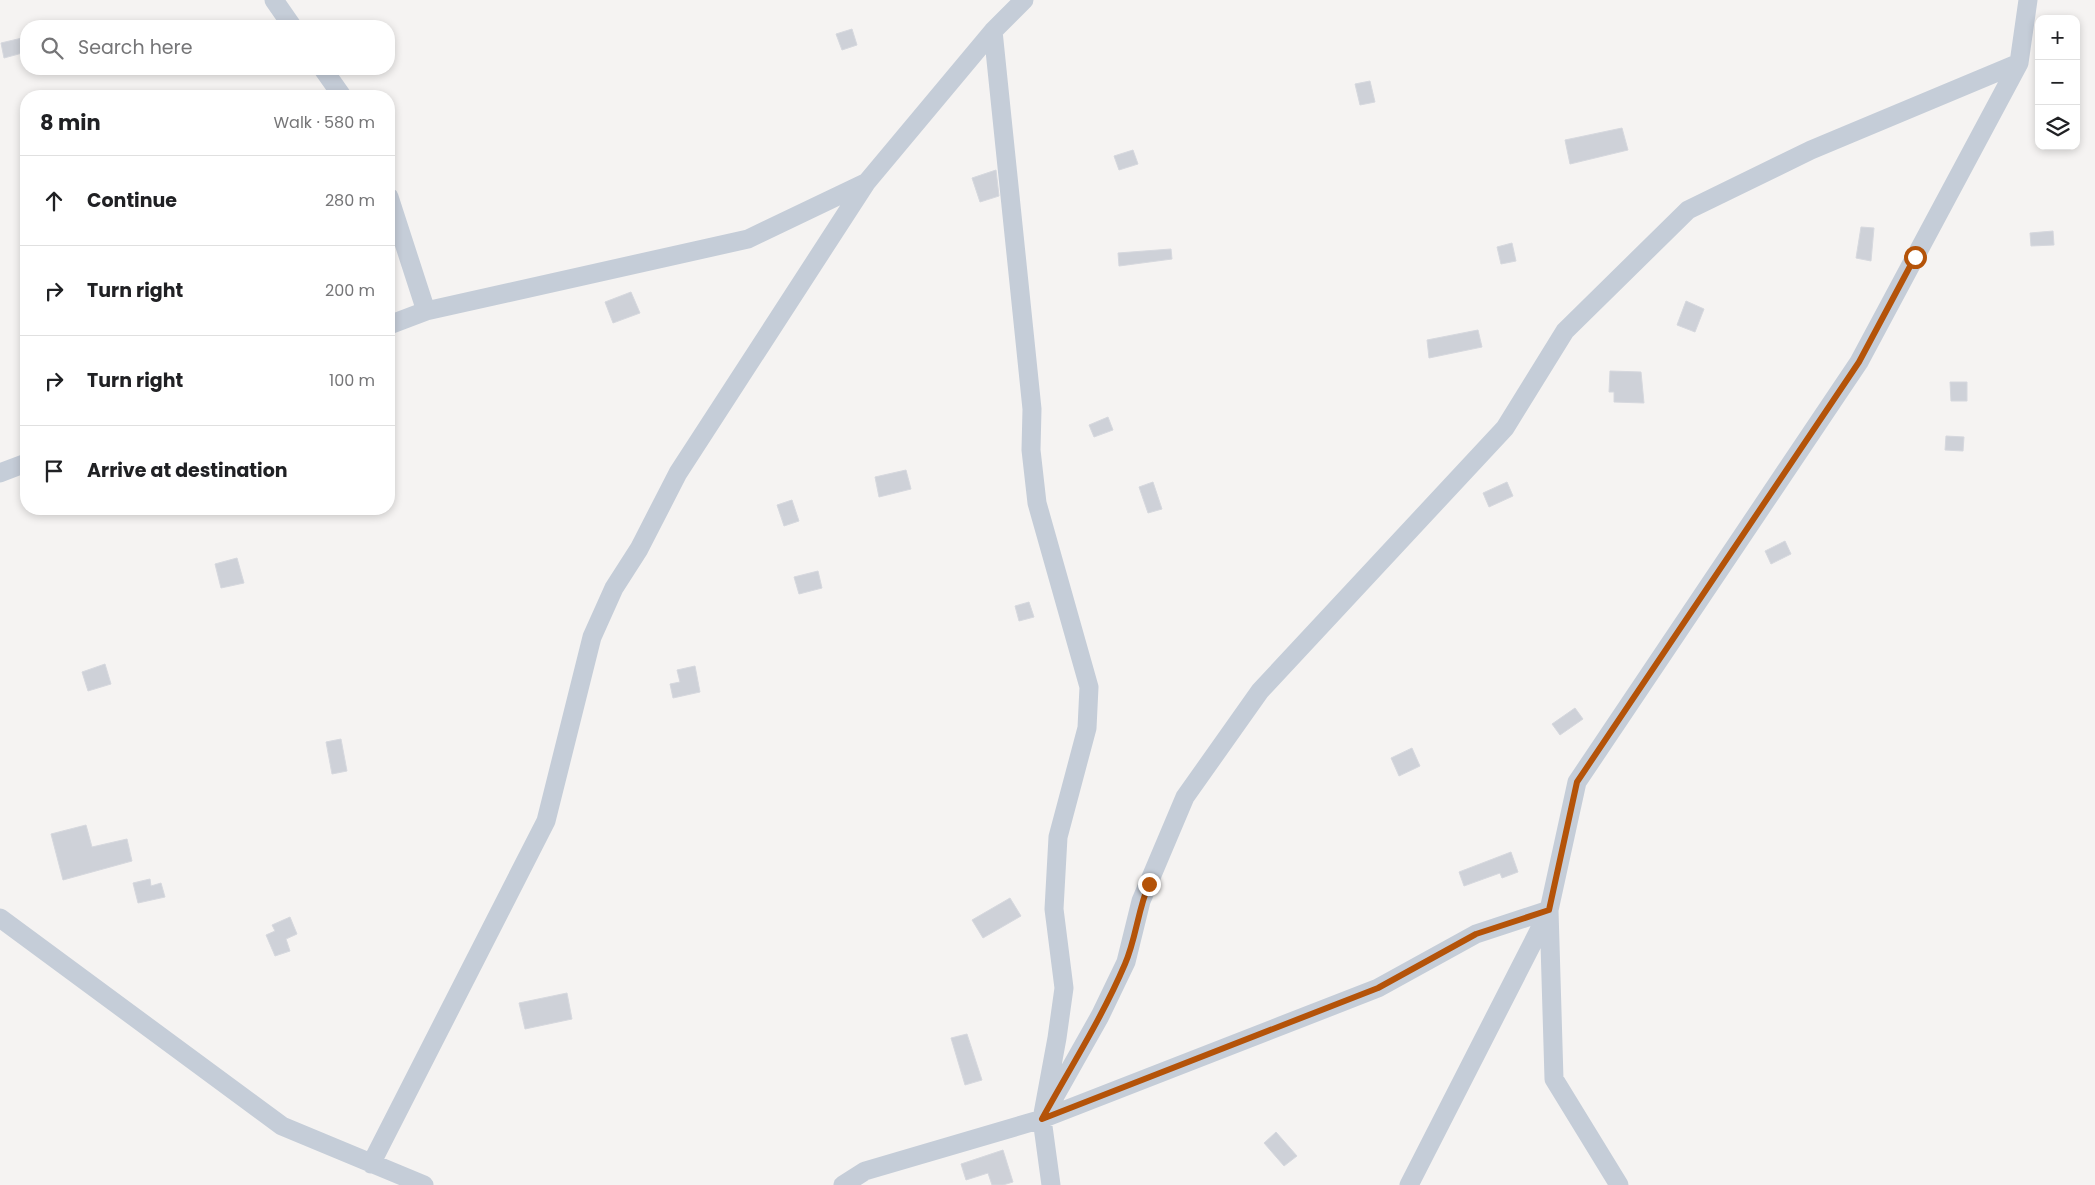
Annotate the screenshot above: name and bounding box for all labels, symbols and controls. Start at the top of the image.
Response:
map controls [2035,15,2080,150]
button: + [2035,15,2080,60]
search box [20,20,395,75]
icon: search [38,34,66,62]
text: Search here [78,34,192,61]
button: − [2035,60,2080,105]
button: layers [2035,105,2080,150]
text: 8 min [40,108,101,137]
text: Walk · 580 m [274,111,375,134]
icon: ahead [40,187,68,215]
text: Continue [87,187,177,214]
text: 280 m [325,189,375,212]
route start [1904,246,1927,269]
icon: right [40,277,68,305]
text: Turn right [87,277,183,304]
text: 200 m [325,279,375,302]
icon: right [40,367,68,395]
text: Turn right [87,367,183,394]
text: 100 m [329,369,375,392]
icon: arrive [40,457,68,485]
text: Arrive at destination [87,457,288,484]
route end [1138,873,1161,896]

